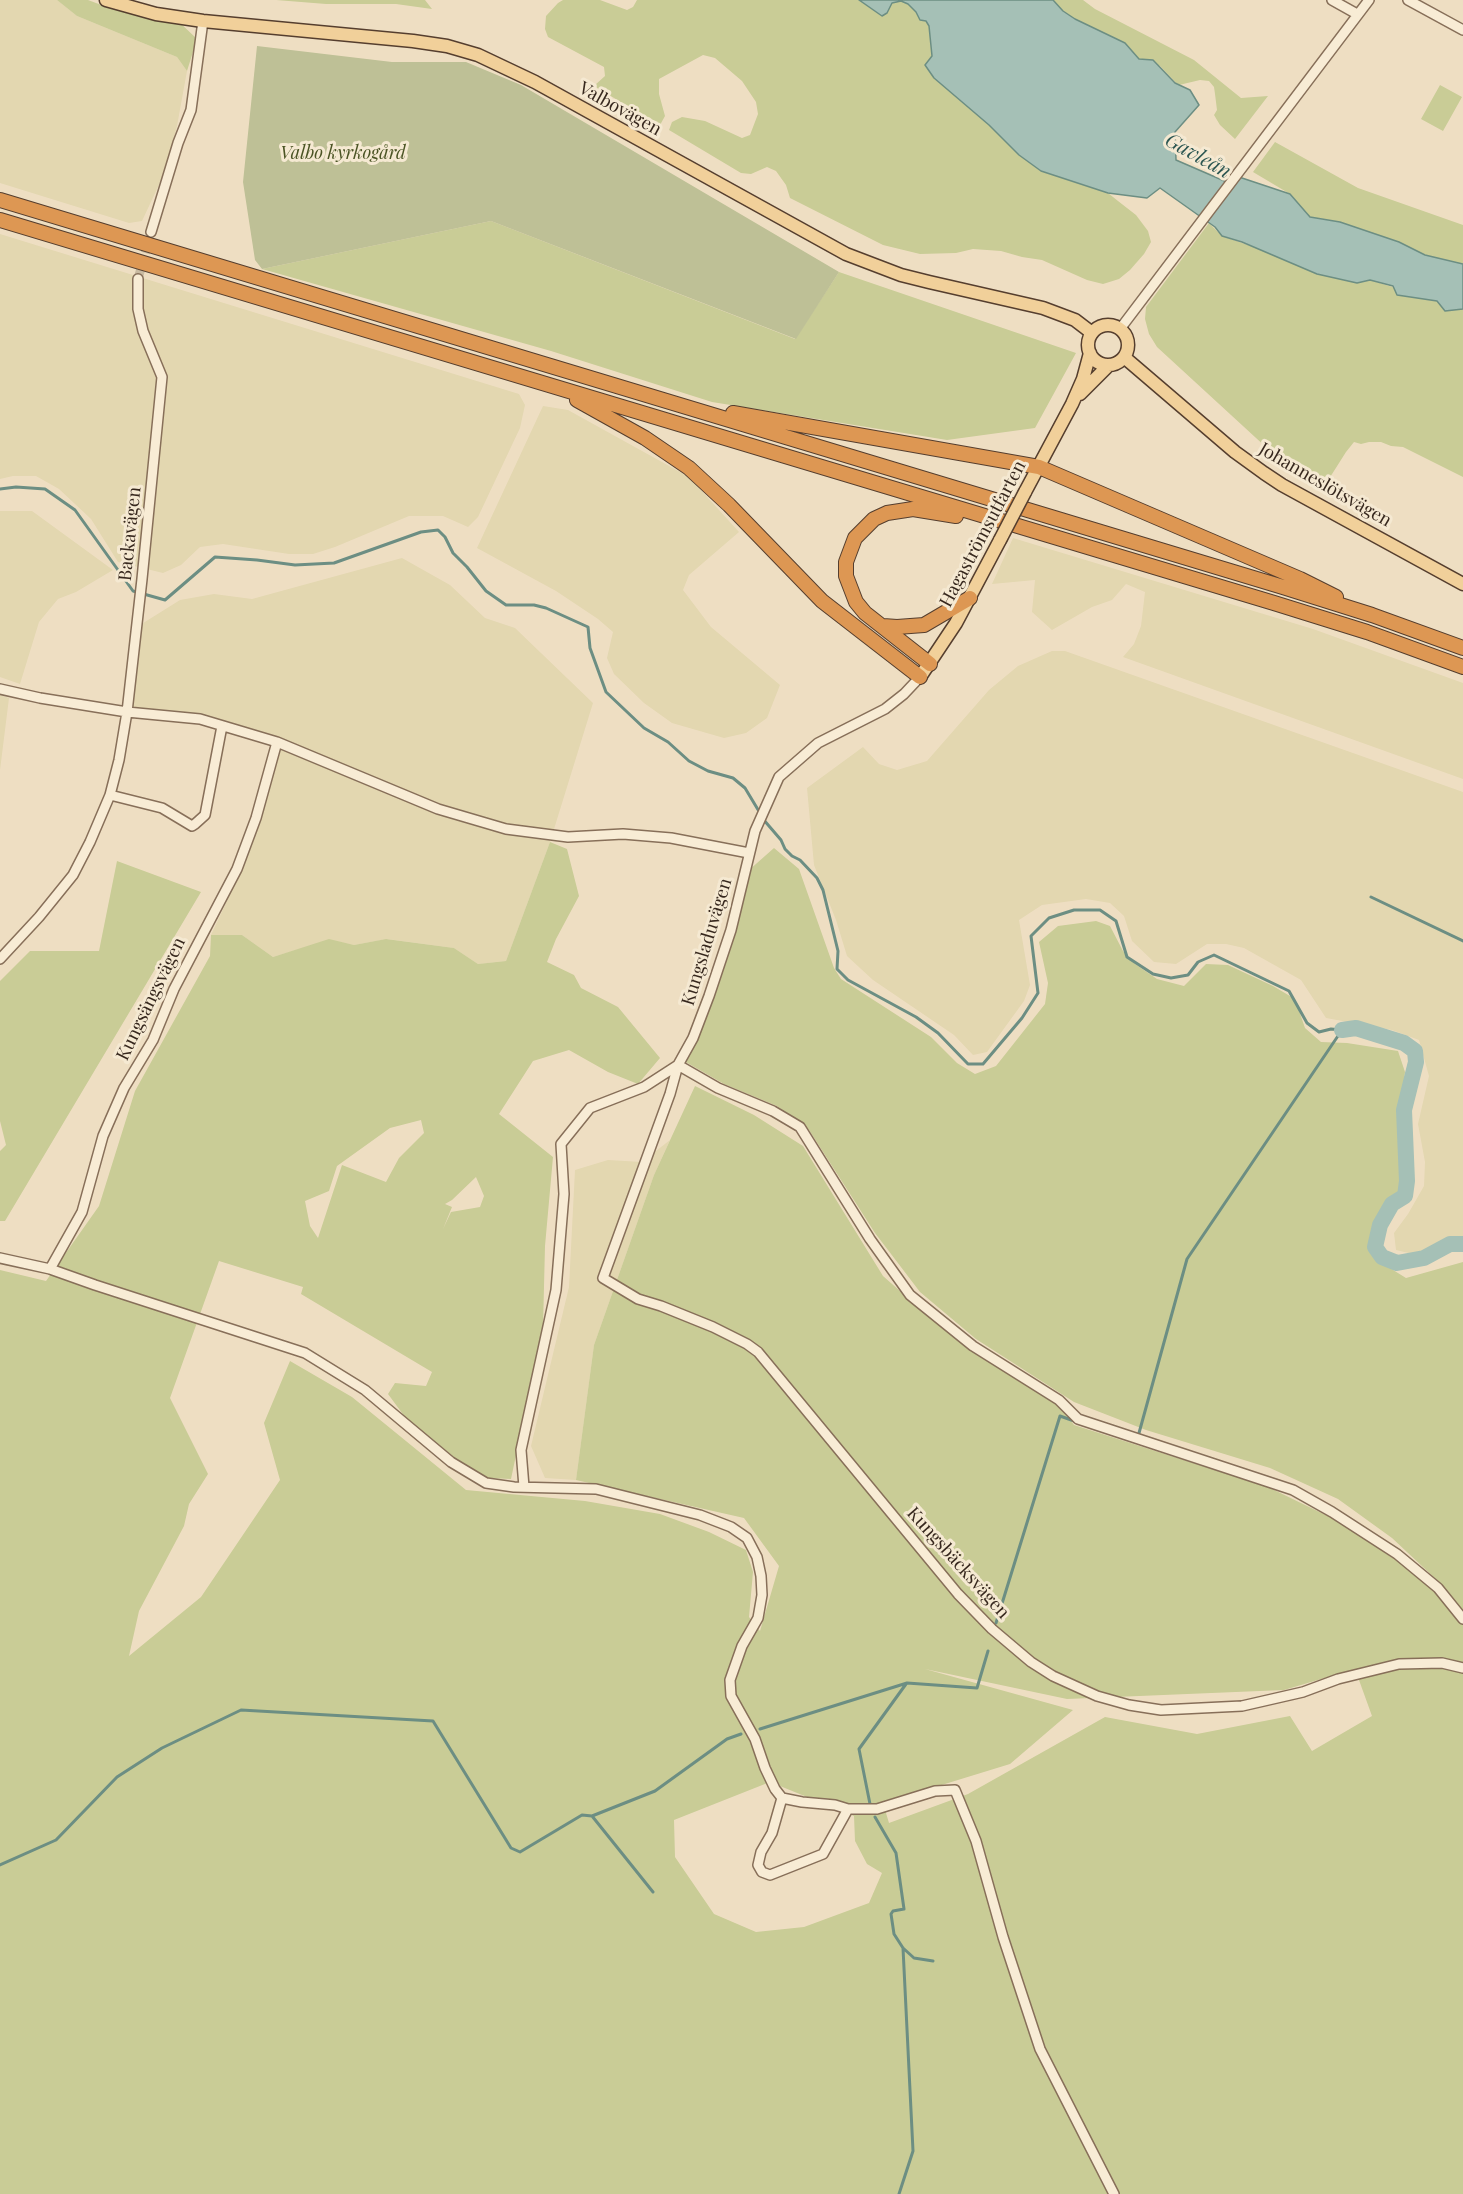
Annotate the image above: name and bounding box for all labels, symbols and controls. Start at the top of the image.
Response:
street label: Valbovägen [575,77,665,141]
water label: Gavleån [1161,128,1235,184]
park label: Valbo kyrkogård [280,142,406,164]
street label: Johanneslötsvägen [1255,438,1395,532]
street label: Hagaströmsutfarten [935,457,1031,611]
street label: Backavägen [114,486,146,582]
street label: Kungsladuvägen [677,876,737,1008]
street label: Kungsängsvägen [112,934,190,1064]
street label: Kungsbäcksvägen [902,1503,1014,1623]

